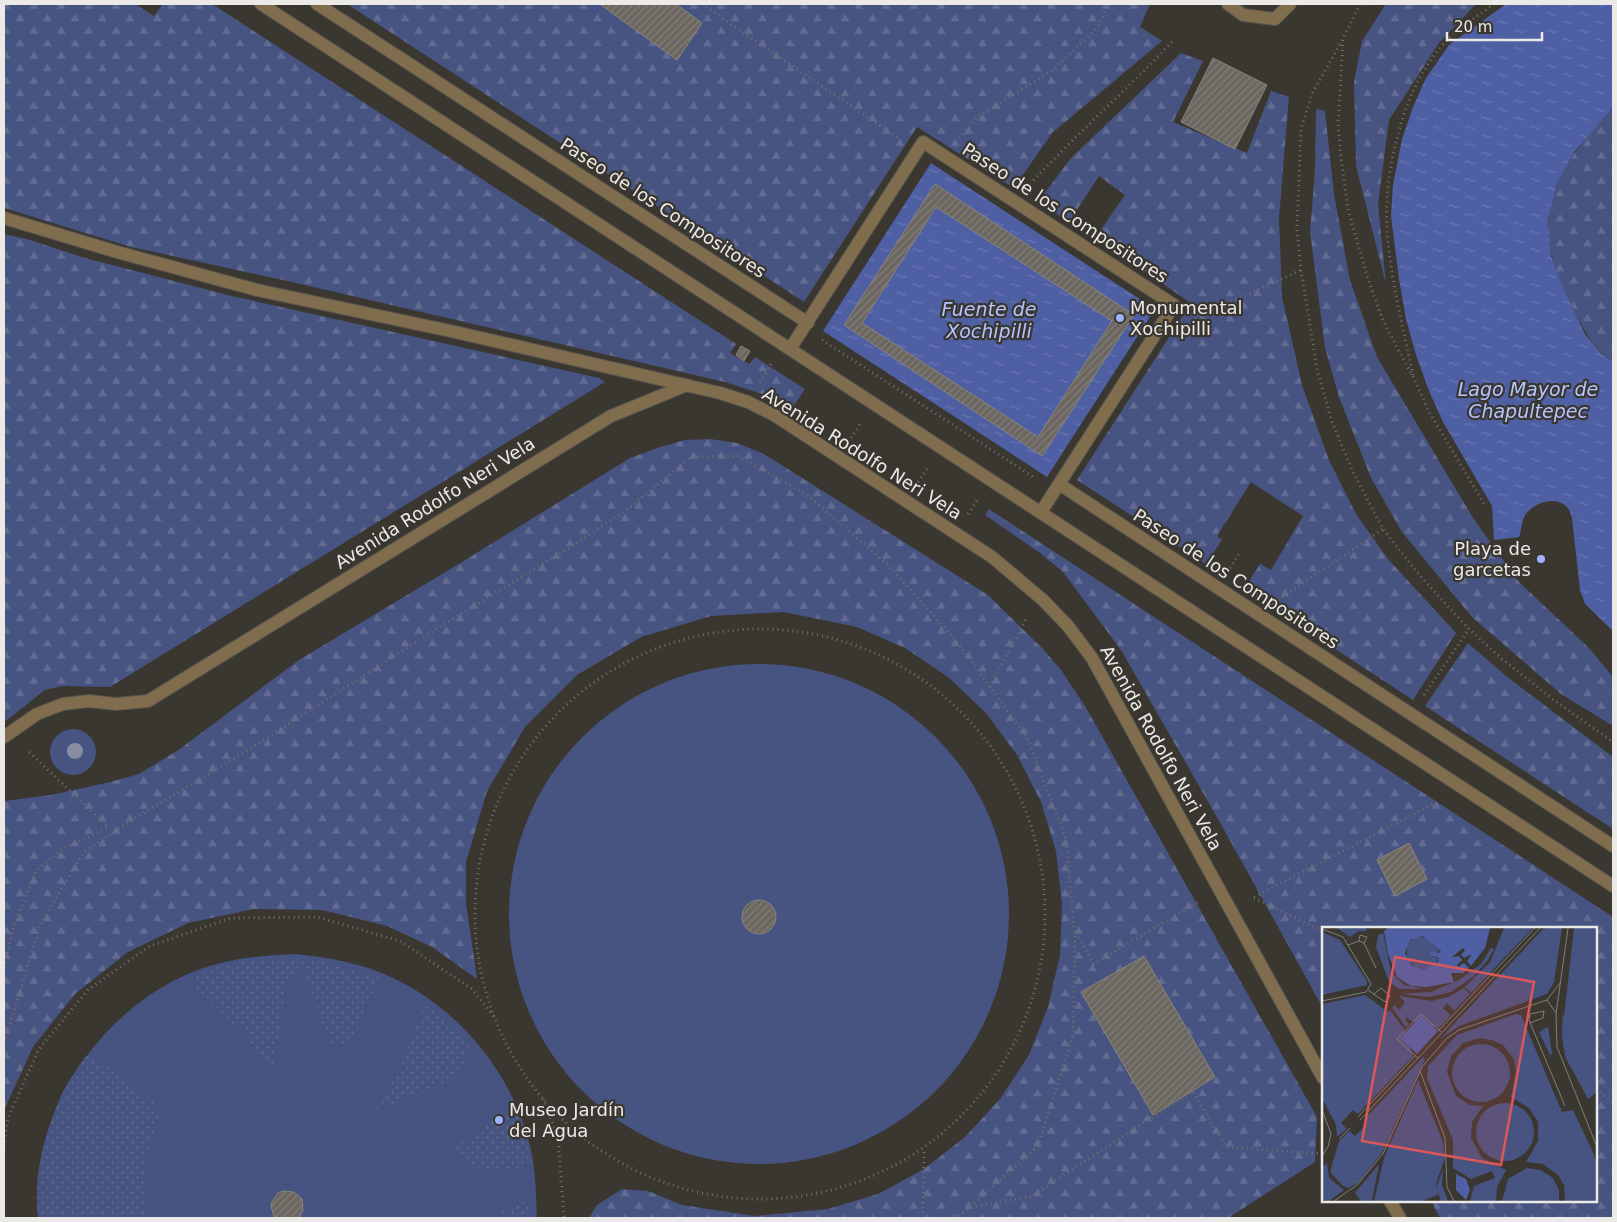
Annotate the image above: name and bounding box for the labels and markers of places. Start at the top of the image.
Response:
place label: Monumental Xochipilli [1130,297,1242,339]
marker: Monumental Xochipilli [1114,312,1126,324]
place label: Playa de garcetas [1453,538,1531,580]
marker: Playa de garcetas [1535,553,1547,565]
place label: Museo Jardín del Agua [509,1099,624,1141]
marker: Museo Jardín del Agua [493,1114,505,1126]

